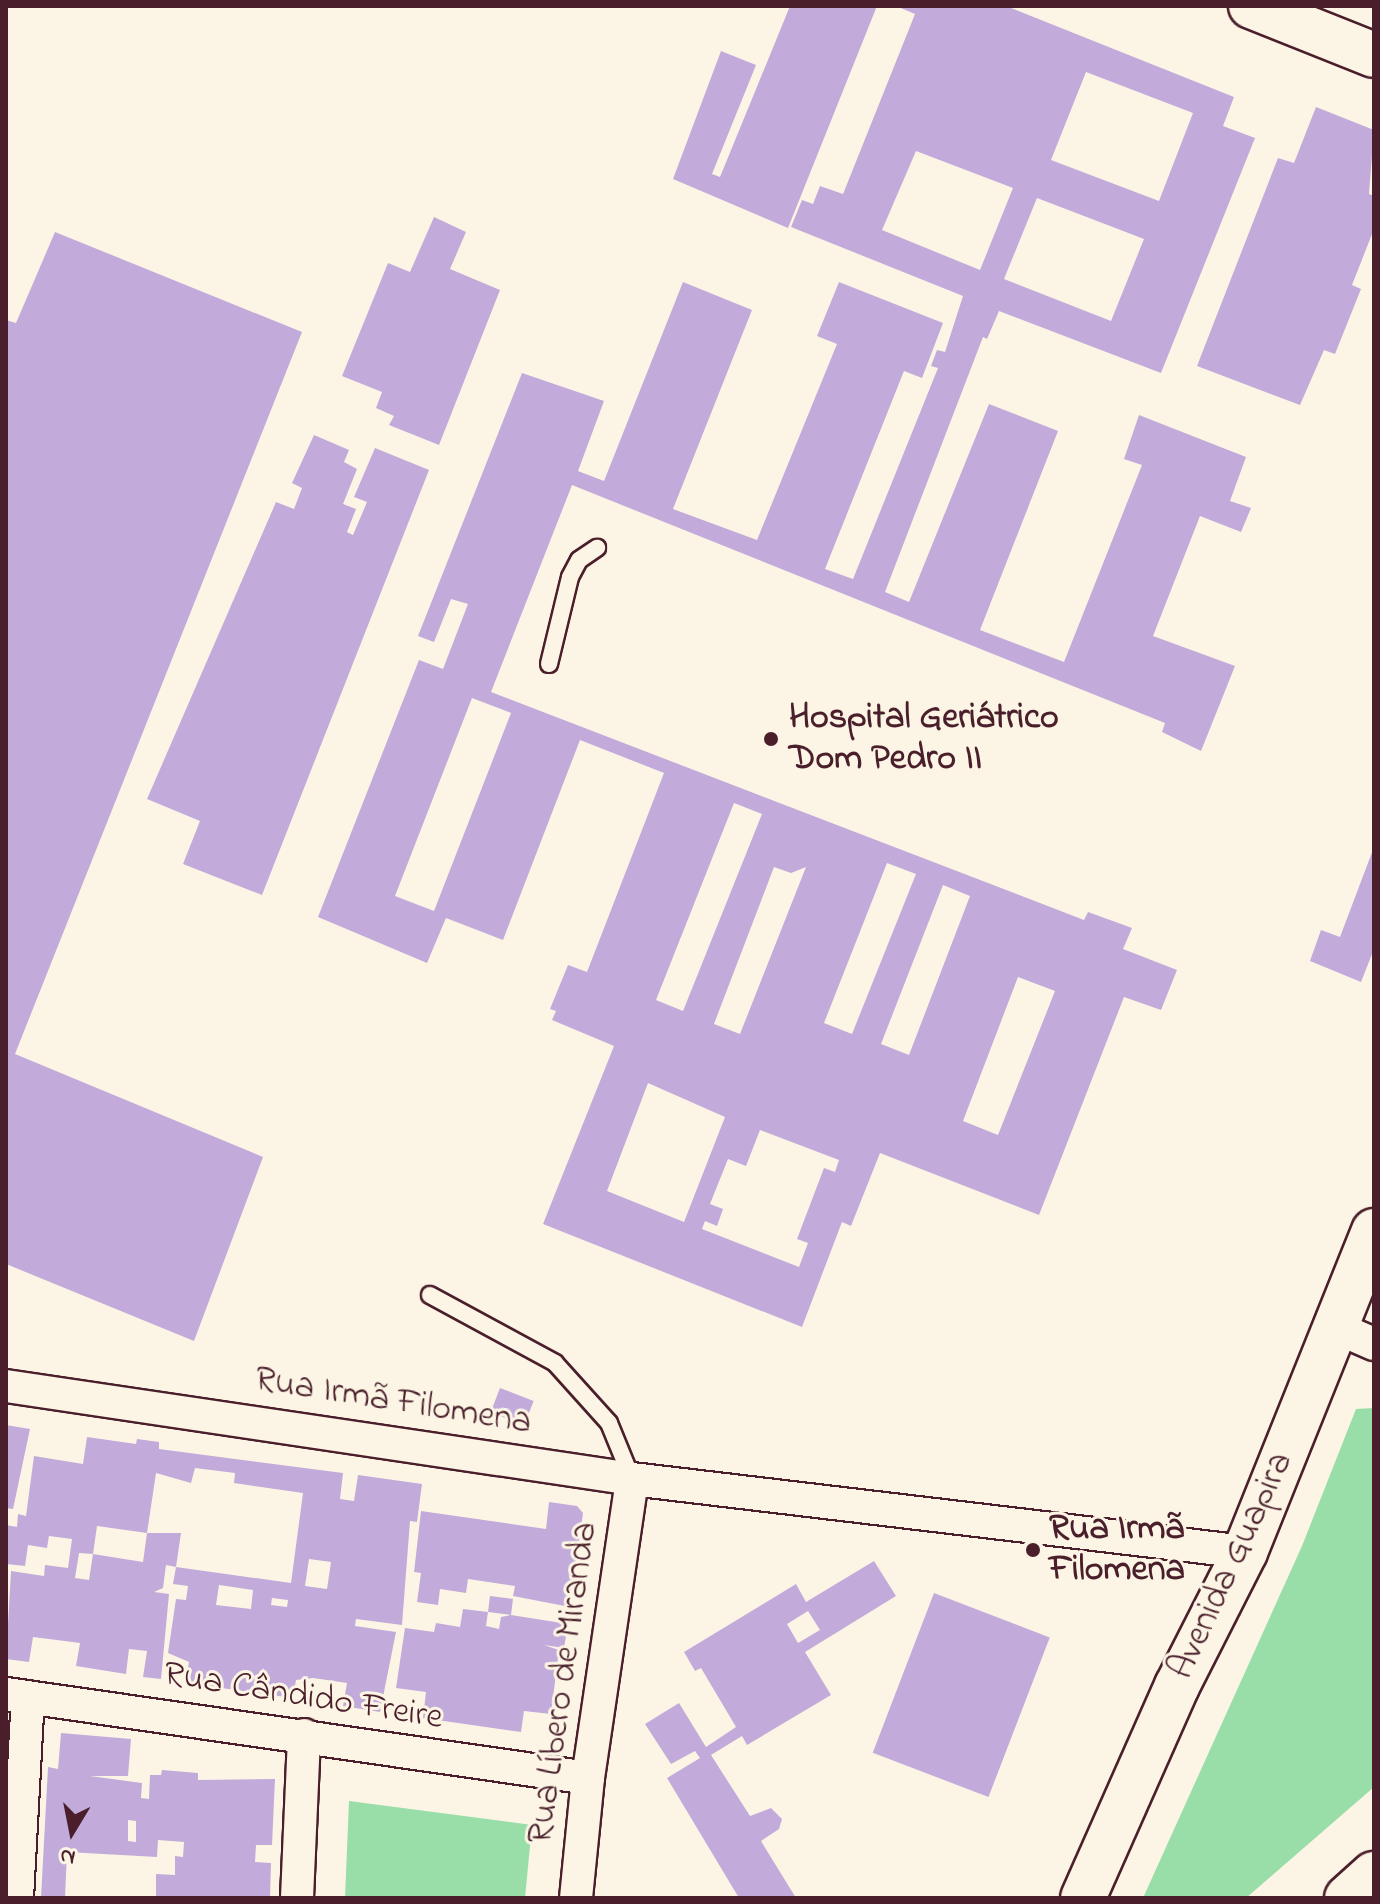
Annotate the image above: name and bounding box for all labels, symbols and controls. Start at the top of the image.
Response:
place label: Hospital Geriátrico Dom Pedro II [789,696,1059,781]
marker: Hospital Geriátrico Dom Pedro II [760,728,782,750]
street label: Rua Irmã Filomena [252,1359,534,1445]
street label: Avenida Guapira [1161,1446,1303,1686]
place label: Rua Irmã Filomena [1049,1507,1185,1592]
street label: Rua Líbero de Miranda [520,1519,608,1847]
marker: Rua Irmã Filomena [1024,1541,1042,1559]
street label: Rua Cândido Freire [160,1654,446,1740]
north arrow [32,1792,112,1872]
text: N [58,1839,78,1873]

